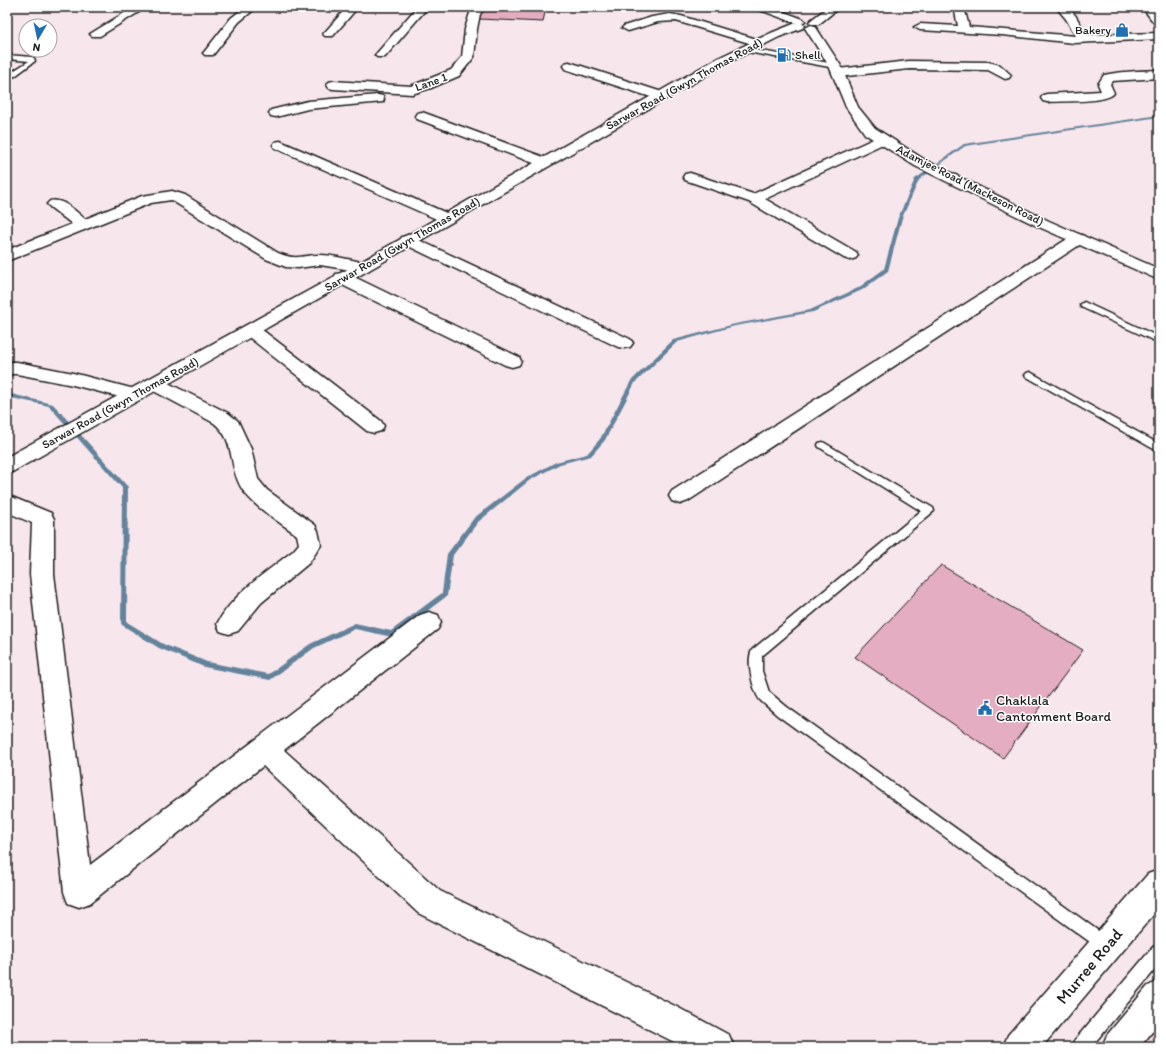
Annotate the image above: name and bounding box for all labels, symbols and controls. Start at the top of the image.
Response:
north arrow [18,18,58,58]
shop icon: Bakery [1114,22,1130,38]
place label: Bakery [1075,23,1111,37]
street label: Sarwar Road (Gwyn Thomas Road) [603,35,765,133]
text: N [32,40,41,54]
fuel station icon: Shell [776,47,792,63]
place label: Shell [795,48,821,62]
street label: Lane 1 [413,70,449,94]
street label: Adamjee Road (Mackeson Road) [894,142,1046,228]
street label: Sarwar Road (Gwyn Thomas Road) [322,194,482,294]
street label: Sarwar Road (Gwyn Thomas Road) [39,354,201,452]
place label: Chaklala Cantonment Board [996,692,1112,725]
public building icon: Chaklala Cantonment Board [977,700,993,716]
street label: Murree Road [1052,924,1127,1008]

